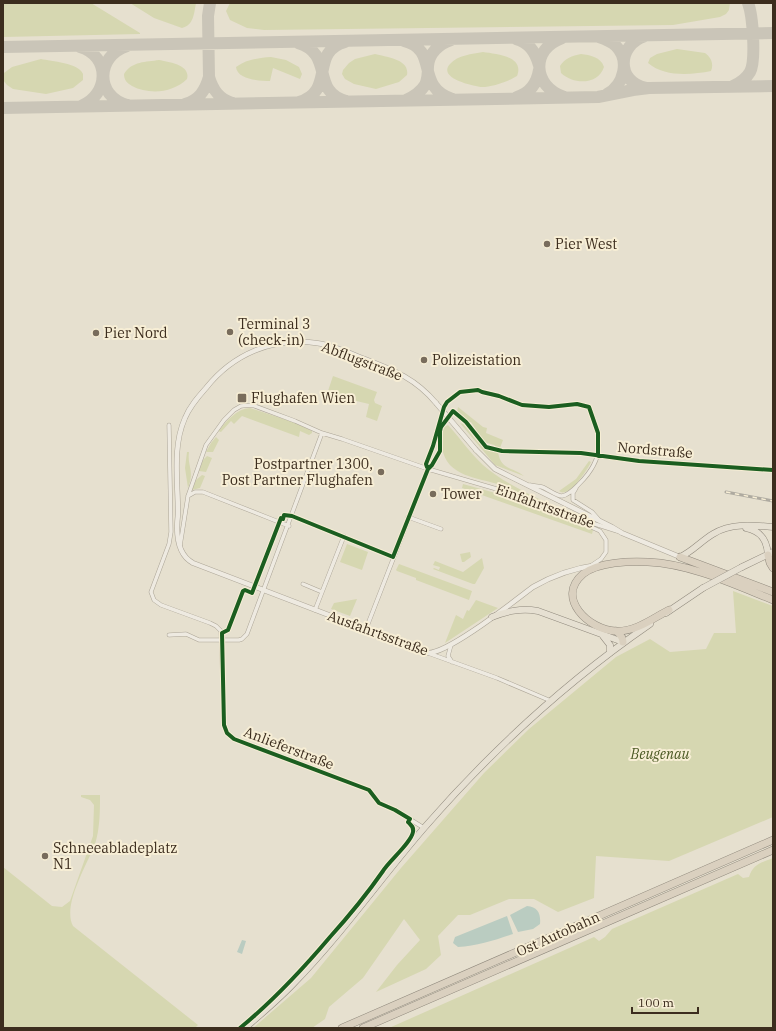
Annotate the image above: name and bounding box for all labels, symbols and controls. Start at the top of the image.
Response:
place label: Pier West [555,235,617,253]
marker: Pier West [542,239,552,249]
place label: Terminal 3 (check-in) [238,315,310,349]
place label: Pier Nord [104,324,168,342]
marker: Terminal 3 (check-in) [225,327,235,337]
marker: Pier Nord [91,328,101,338]
street label: Abflugstraße [319,337,405,385]
place label: Polizeistation [432,351,521,369]
marker: Polizeistation [419,355,429,365]
place label: Flughafen Wien [251,389,355,407]
marker: Flughafen Wien [236,392,248,404]
street label: Nordstraße [617,438,693,462]
place label: Postpartner 1300, Post Partner Flughafen [222,455,373,489]
marker: Postpartner 1300, Post Partner Flughafen [376,467,386,477]
street label: Einfahrtsstraße [493,480,597,532]
place label: Tower [441,485,483,503]
marker: Tower [428,489,438,499]
street label: Ausfahrtsstraße [325,606,431,660]
street label: Anlieferstraße [241,723,337,773]
park label: Beugenau [630,745,689,763]
place label: Schneeabladeplatz N1 [53,839,177,873]
marker: Schneeabladeplatz N1 [40,851,50,861]
street label: Ost Autobahn [513,908,603,960]
scale bar [632,989,698,1015]
text: 100 m [638,995,674,1010]

